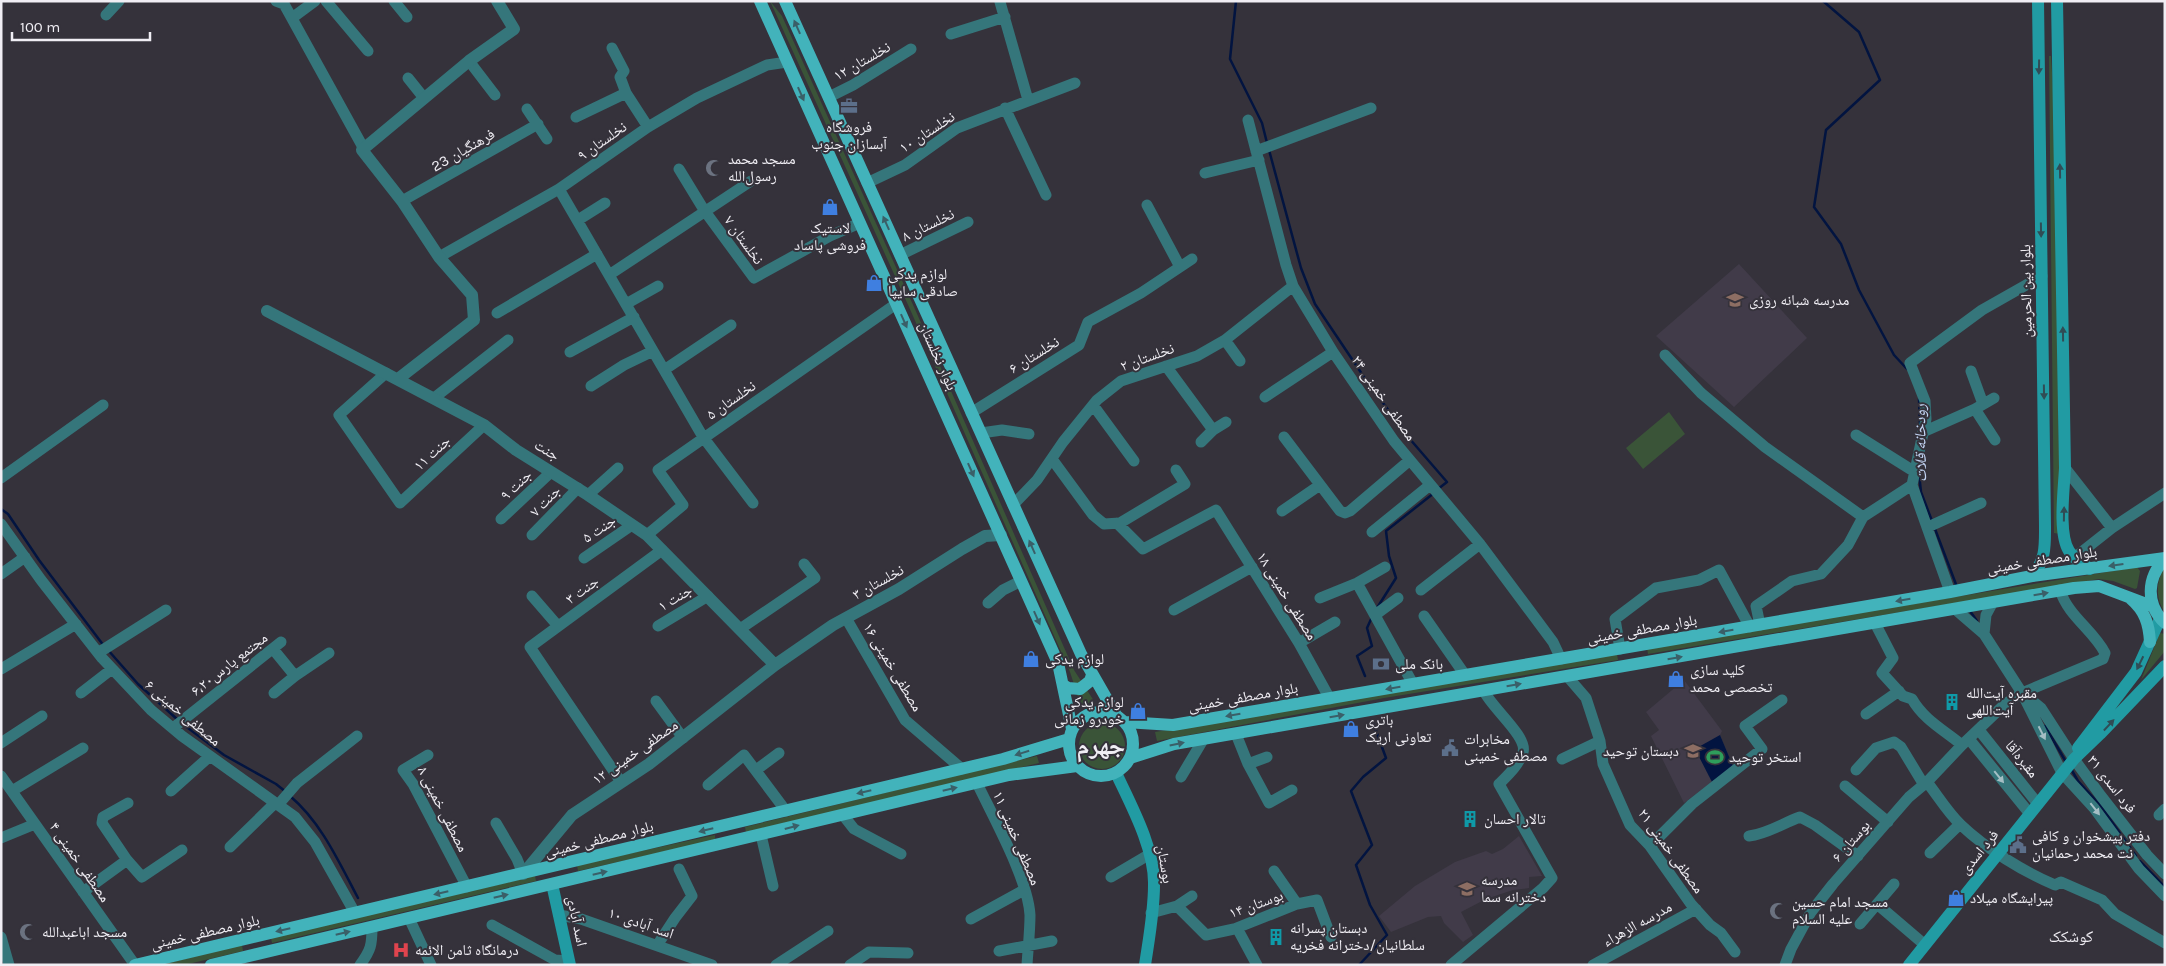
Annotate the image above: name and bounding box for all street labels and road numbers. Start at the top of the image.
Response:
street label: نخلستان ۱۲ [830,38,894,85]
street label: نخلستان ۱۰ [896,107,959,157]
street label: نخلستان ۹ [574,118,631,165]
street label: فرهنگیان 23 [428,125,498,176]
street label: نخلستان ۸ [899,205,958,246]
street label: نخلستان ۷ [719,212,768,269]
street label: بلوار بین الحرمین [2016,244,2037,338]
street label: بلوار نخلستان [914,319,961,394]
street label: نخلستان ۶ [1005,333,1063,378]
street label: نخلستان ۲ [1118,339,1177,376]
street label: مصطفی خمینی ۲۴ [1347,352,1420,445]
street label: نخلستان ۵ [703,377,760,424]
street label: جنت ۱۱ [410,431,454,474]
street label: جنت [531,436,563,465]
street label: جنت ۹ [497,466,536,504]
street label: جنت ۷ [526,481,564,520]
street label: جنت ۵ [579,511,620,547]
street label: بلوار مصطفی خمینی [1986,542,2098,579]
street label: مصطفی خمینی ۱۸ [1252,549,1321,644]
street label: نخلستان ۳ [849,561,907,604]
street label: جنت ۳ [562,572,602,608]
street label: جنت ۱ [655,581,696,615]
street label: بلوار مصطفی خمینی [1586,610,1698,649]
street label: مصطفی خمینی ۱۶ [859,619,927,715]
street label: ۶،مجتمع پارس۲۰ [187,628,272,700]
street label: مصطفی خمینی ۶ [141,676,225,751]
street label: بلوار مصطفی خمینی [1187,678,1299,717]
street label: مصطفی خمینی ۱۲ [589,716,682,789]
street label: مقبره‌آقا [2002,737,2043,781]
street label: فرد اسدی ۳۱ [2083,751,2140,817]
street label: مصطفی خمینی ۸ [413,763,472,855]
street label: مصطفی خمینی ۱۱ [988,788,1045,888]
street label: مصطفی خمینی ۲۱ [1633,805,1708,898]
street label: بوستان ۶ [1828,816,1875,866]
street label: بلوار مصطفی خمینی [543,817,655,862]
street label: مصطفی خمینی ۴ [45,818,114,906]
street label: فرد اسدی [1956,826,2003,878]
street label: بوستان [1152,843,1177,885]
street label: بوستان ۱۴ [1227,886,1286,923]
street label: اسد آبادی [562,894,591,948]
street label: مدرسه الزهراء [1599,897,1675,950]
street label: اسد آبادی ۱۰ [606,903,676,944]
street label: بلوار مصطفی خمینی [149,911,261,954]

